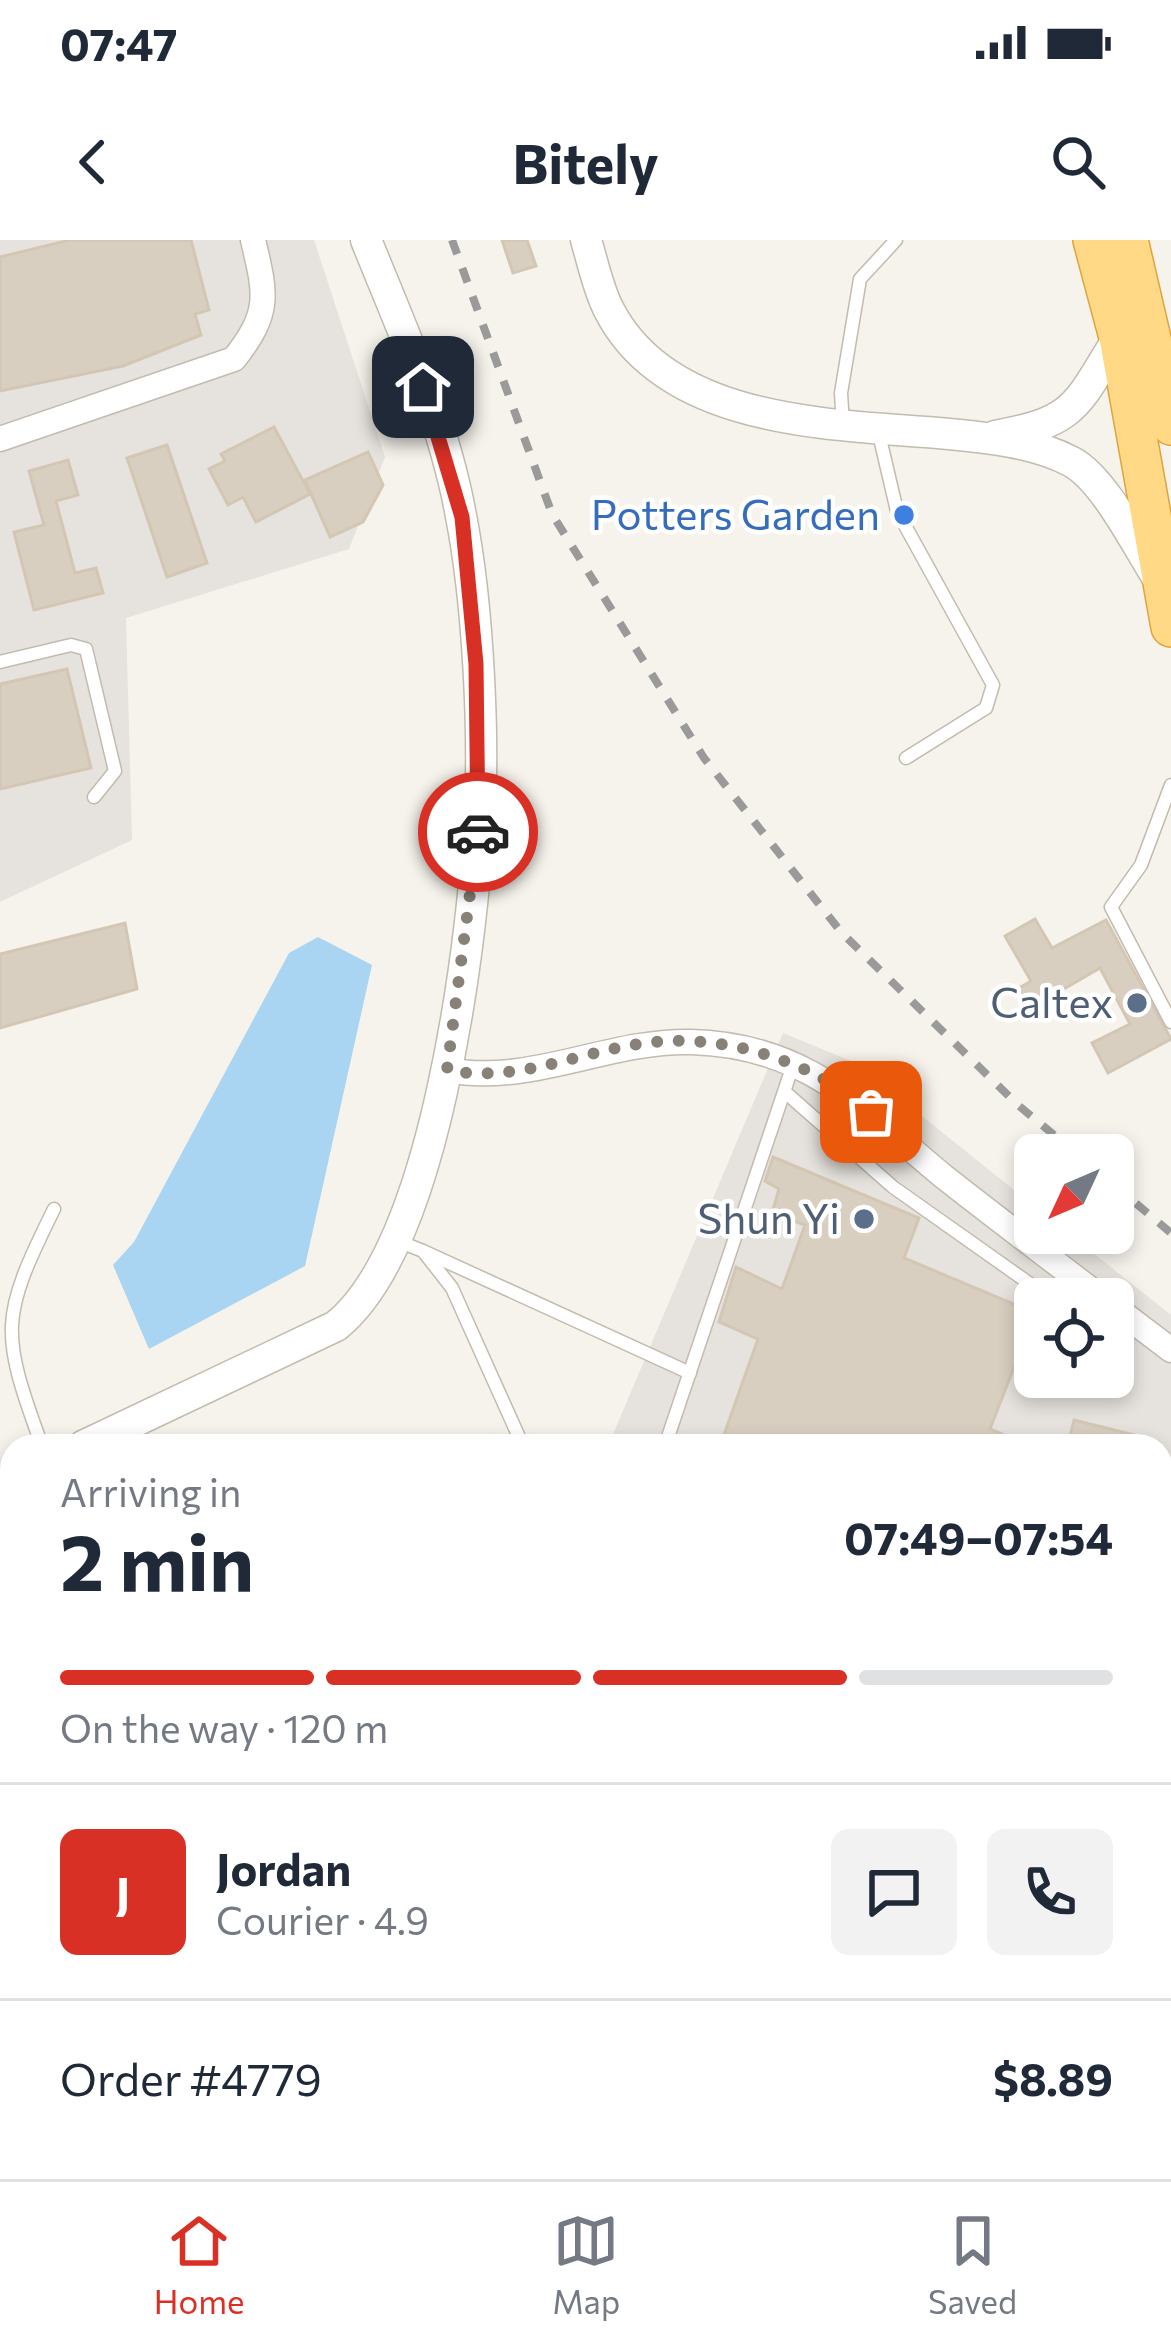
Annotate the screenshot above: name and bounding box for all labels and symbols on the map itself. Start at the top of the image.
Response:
pin [372,336,474,438]
place label: Potters Garden [591,487,880,539]
marker: Potters Garden [891,502,917,528]
courier [418,772,538,892]
place label: Caltex [990,975,1113,1027]
marker: Caltex [1124,990,1150,1016]
pin [820,1061,922,1163]
north arrow [1014,1134,1134,1254]
place label: Shun Yi [698,1191,840,1243]
marker: Shun Yi [851,1206,877,1232]

